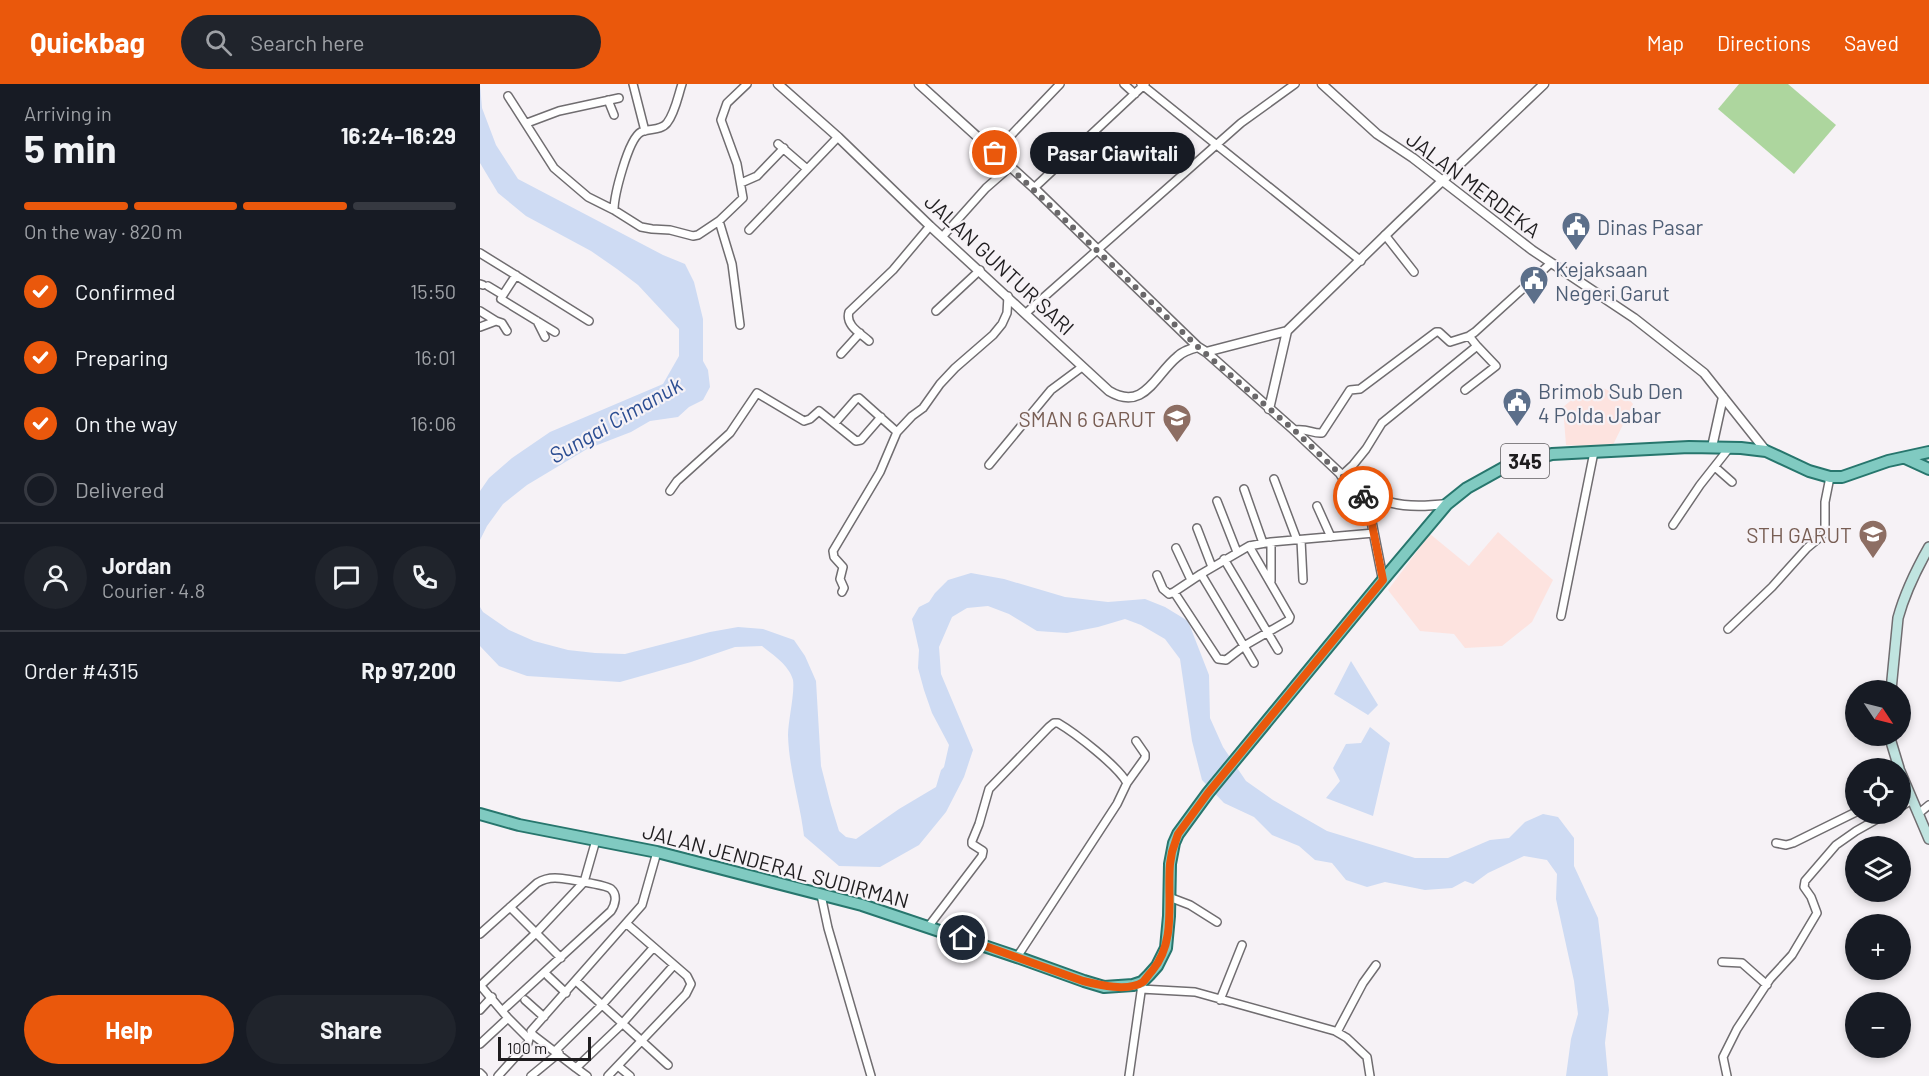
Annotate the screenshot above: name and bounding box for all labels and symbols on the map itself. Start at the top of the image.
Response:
street label: JALAN MERDEKA [1402,126,1546,243]
pin [969,127,1020,178]
callout: Pasar Ciawitali [1031,132,1196,174]
street label: JALAN GUNTUR SARI [920,188,1080,340]
public building icon: Dinas Pasar [1560,210,1592,252]
place label: Dinas Pasar [1597,214,1704,239]
place label: Kejaksaan Negeri Garut [1555,256,1670,305]
public building icon: Kejaksaan Negeri Garut [1518,264,1550,306]
water label: Sungai Cimanuk [544,370,687,468]
place label: Brimob Sub Den 4 Polda Jabar [1538,378,1683,427]
public building icon: Brimob Sub Den 4 Polda Jabar [1501,386,1533,428]
school or university icon: SMAN 6 GARUT [1161,402,1193,444]
place label: SMAN 6 GARUT [1019,406,1156,431]
road number: 345 [1501,444,1549,478]
courier [1333,466,1393,526]
school or university icon: STH GARUT [1857,518,1889,560]
place label: STH GARUT [1746,522,1852,547]
north arrow [1845,680,1911,746]
street label: JALAN JENDERAL SUDIRMAN [640,817,912,913]
pin [937,912,988,963]
scale bar [498,1034,591,1062]

